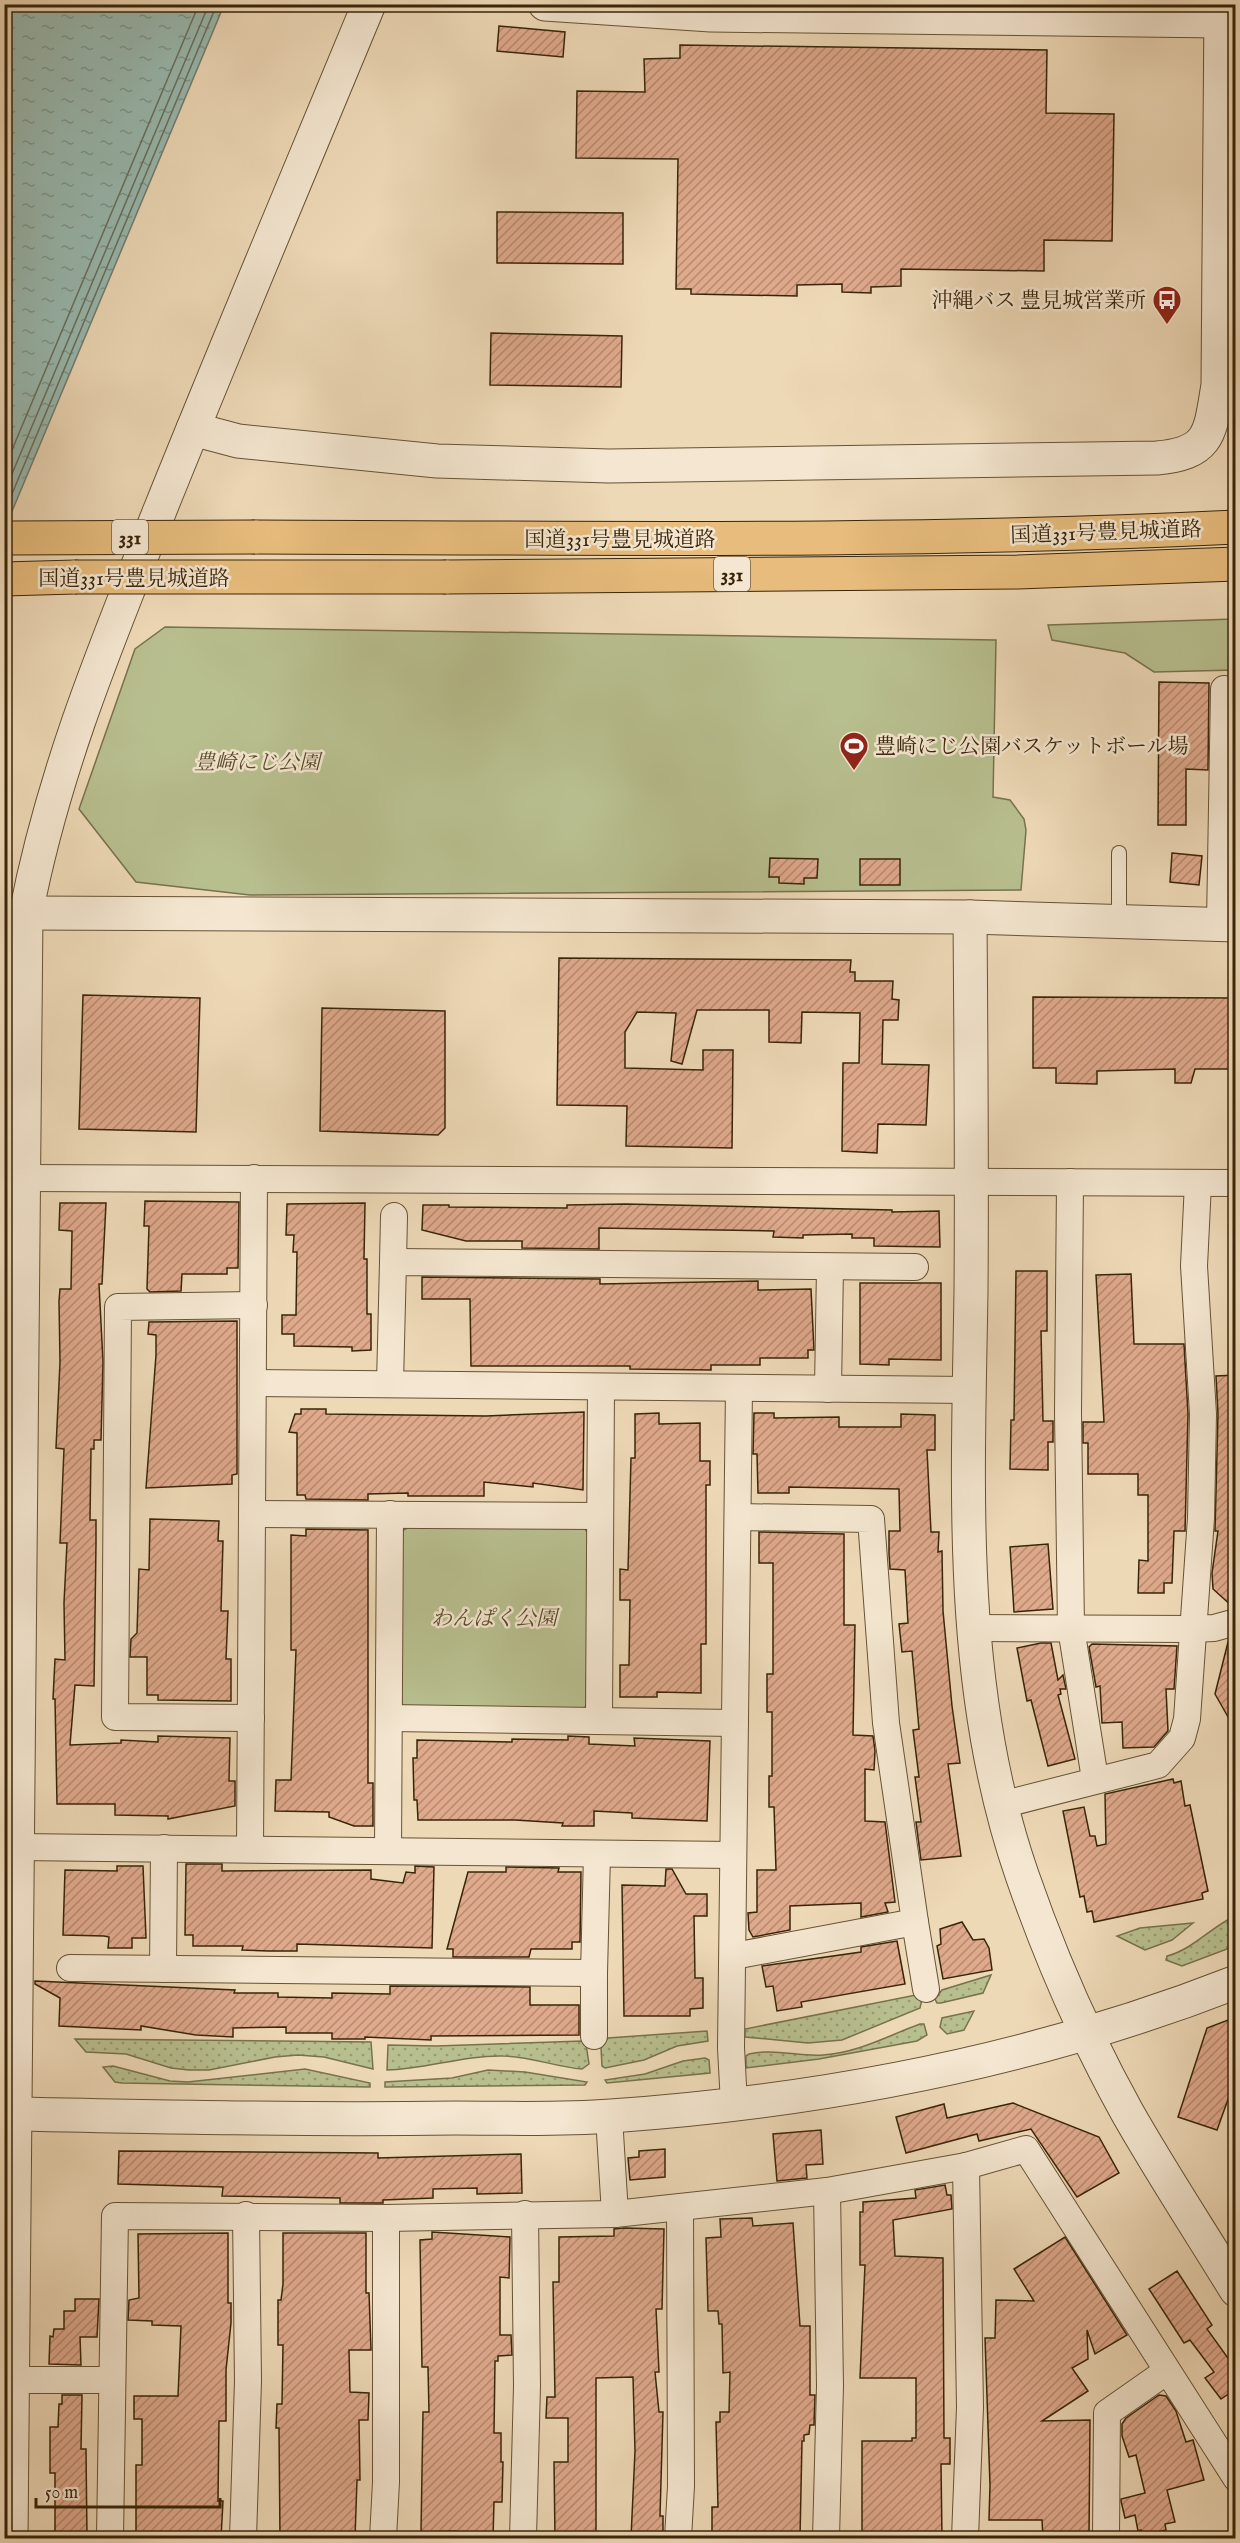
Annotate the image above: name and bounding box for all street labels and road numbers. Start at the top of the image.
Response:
street label: 国道331号豊見城道路 [1010,517,1202,550]
road number: 331 [112,520,148,554]
street label: 国道331号豊見城道路 [524,527,716,554]
road number: 331 [714,557,750,591]
street label: 国道331号豊見城道路 [38,566,230,593]

